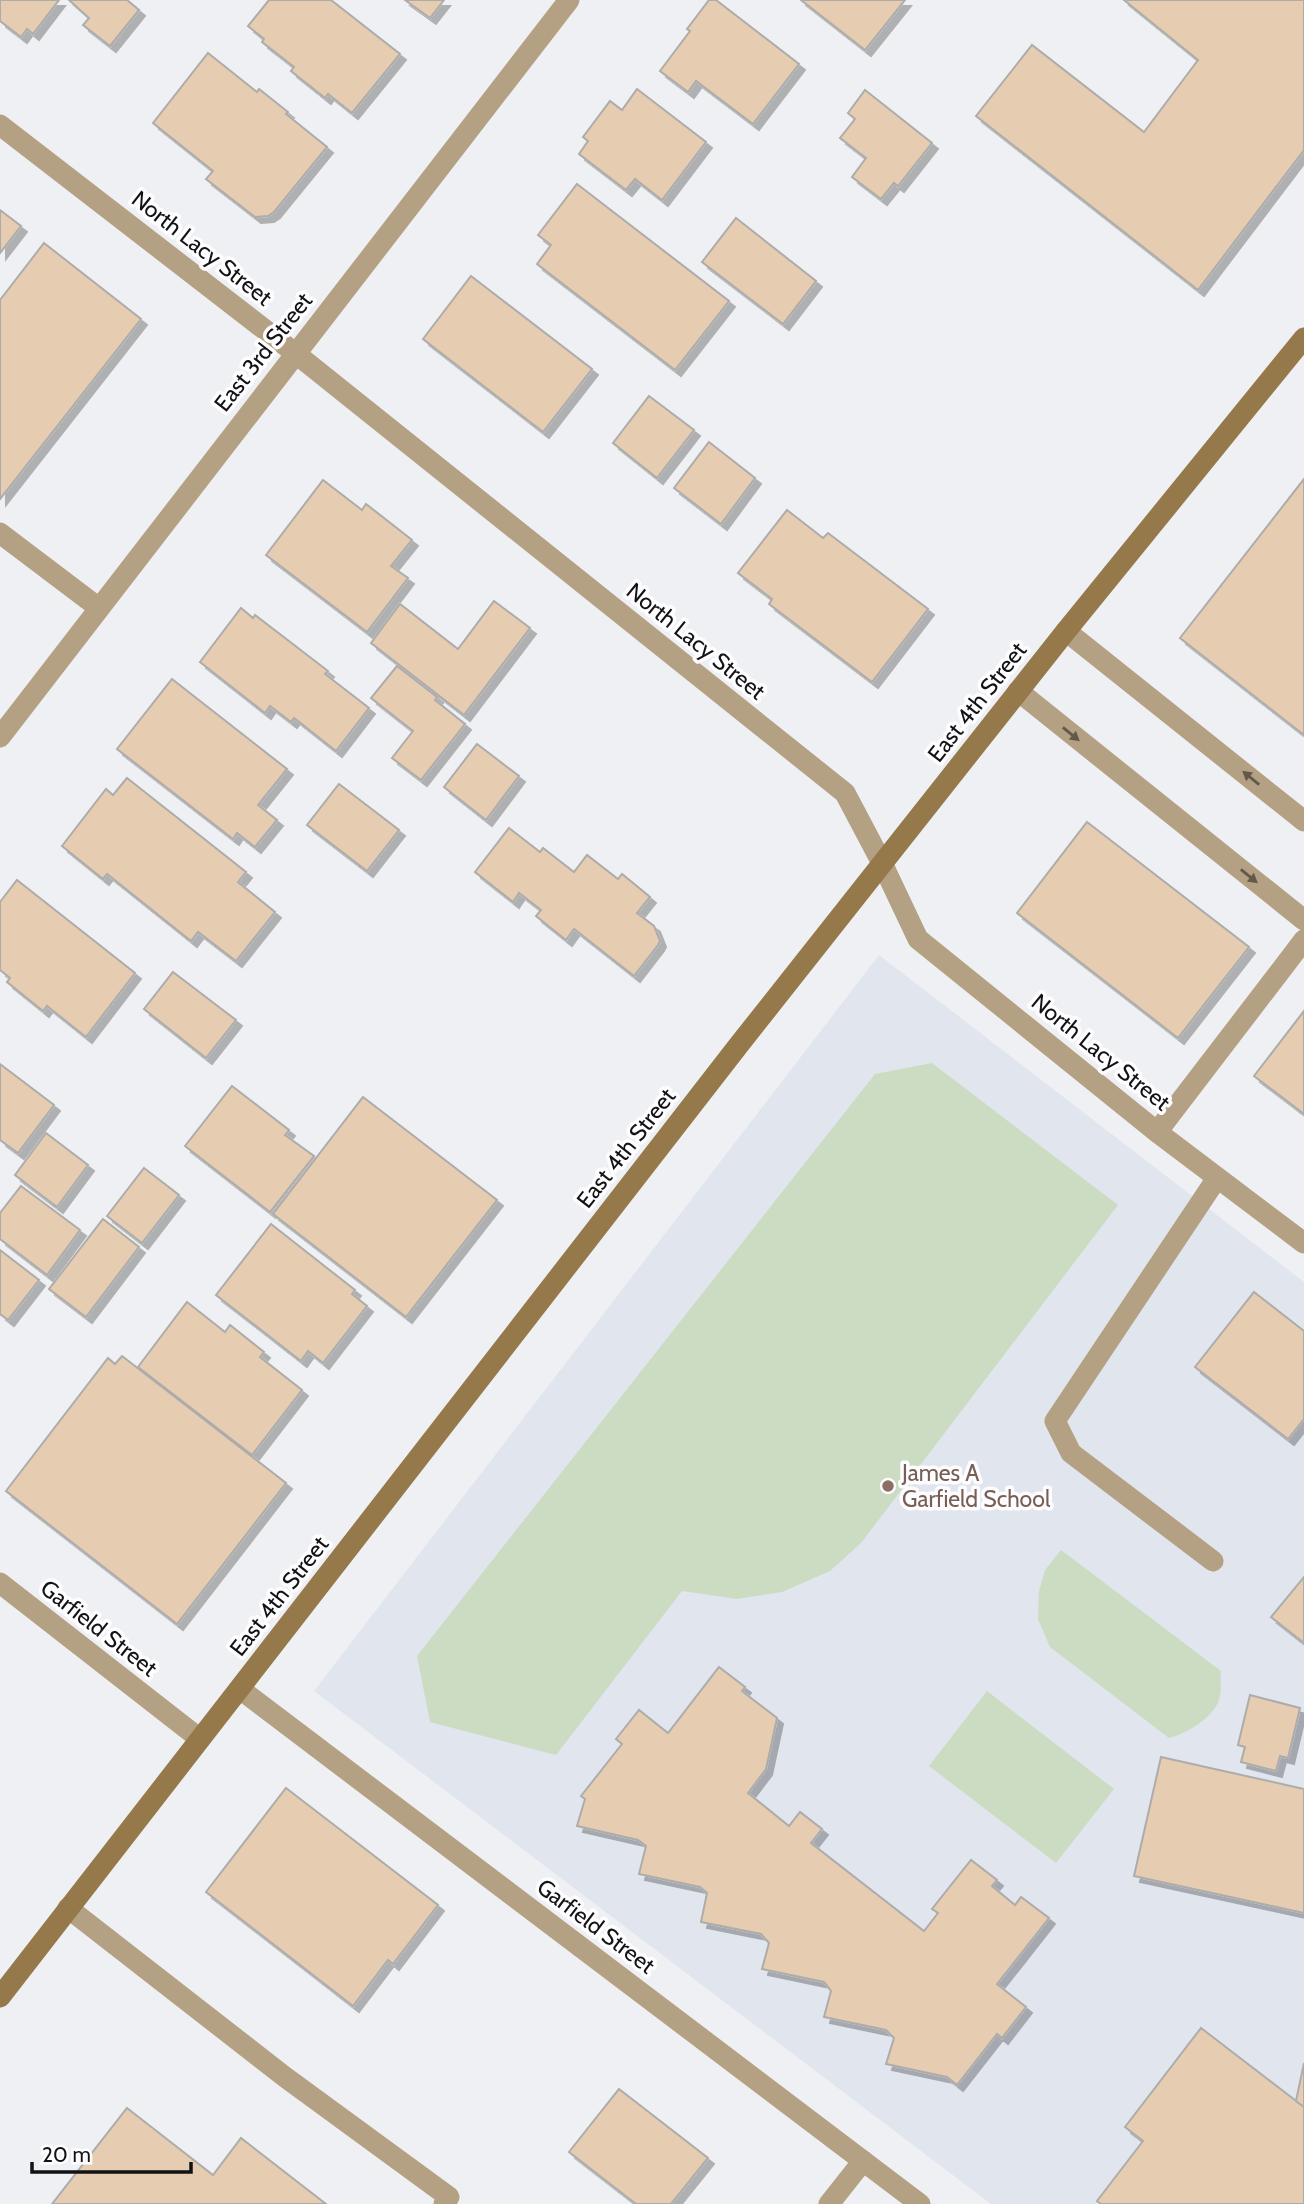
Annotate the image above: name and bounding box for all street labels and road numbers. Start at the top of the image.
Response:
street label: North Lacy Street [126,185,278,312]
street label: East 3rd Street [208,287,318,417]
street label: North Lacy Street [621,577,771,706]
street label: East 4th Street [922,636,1033,767]
street label: North Lacy Street [1026,988,1176,1117]
street label: East 4th Street [571,1082,682,1213]
street label: East 4th Street [224,1530,335,1661]
street label: Garfield Street [35,1574,163,1682]
street label: Garfield Street [532,1873,661,1980]

